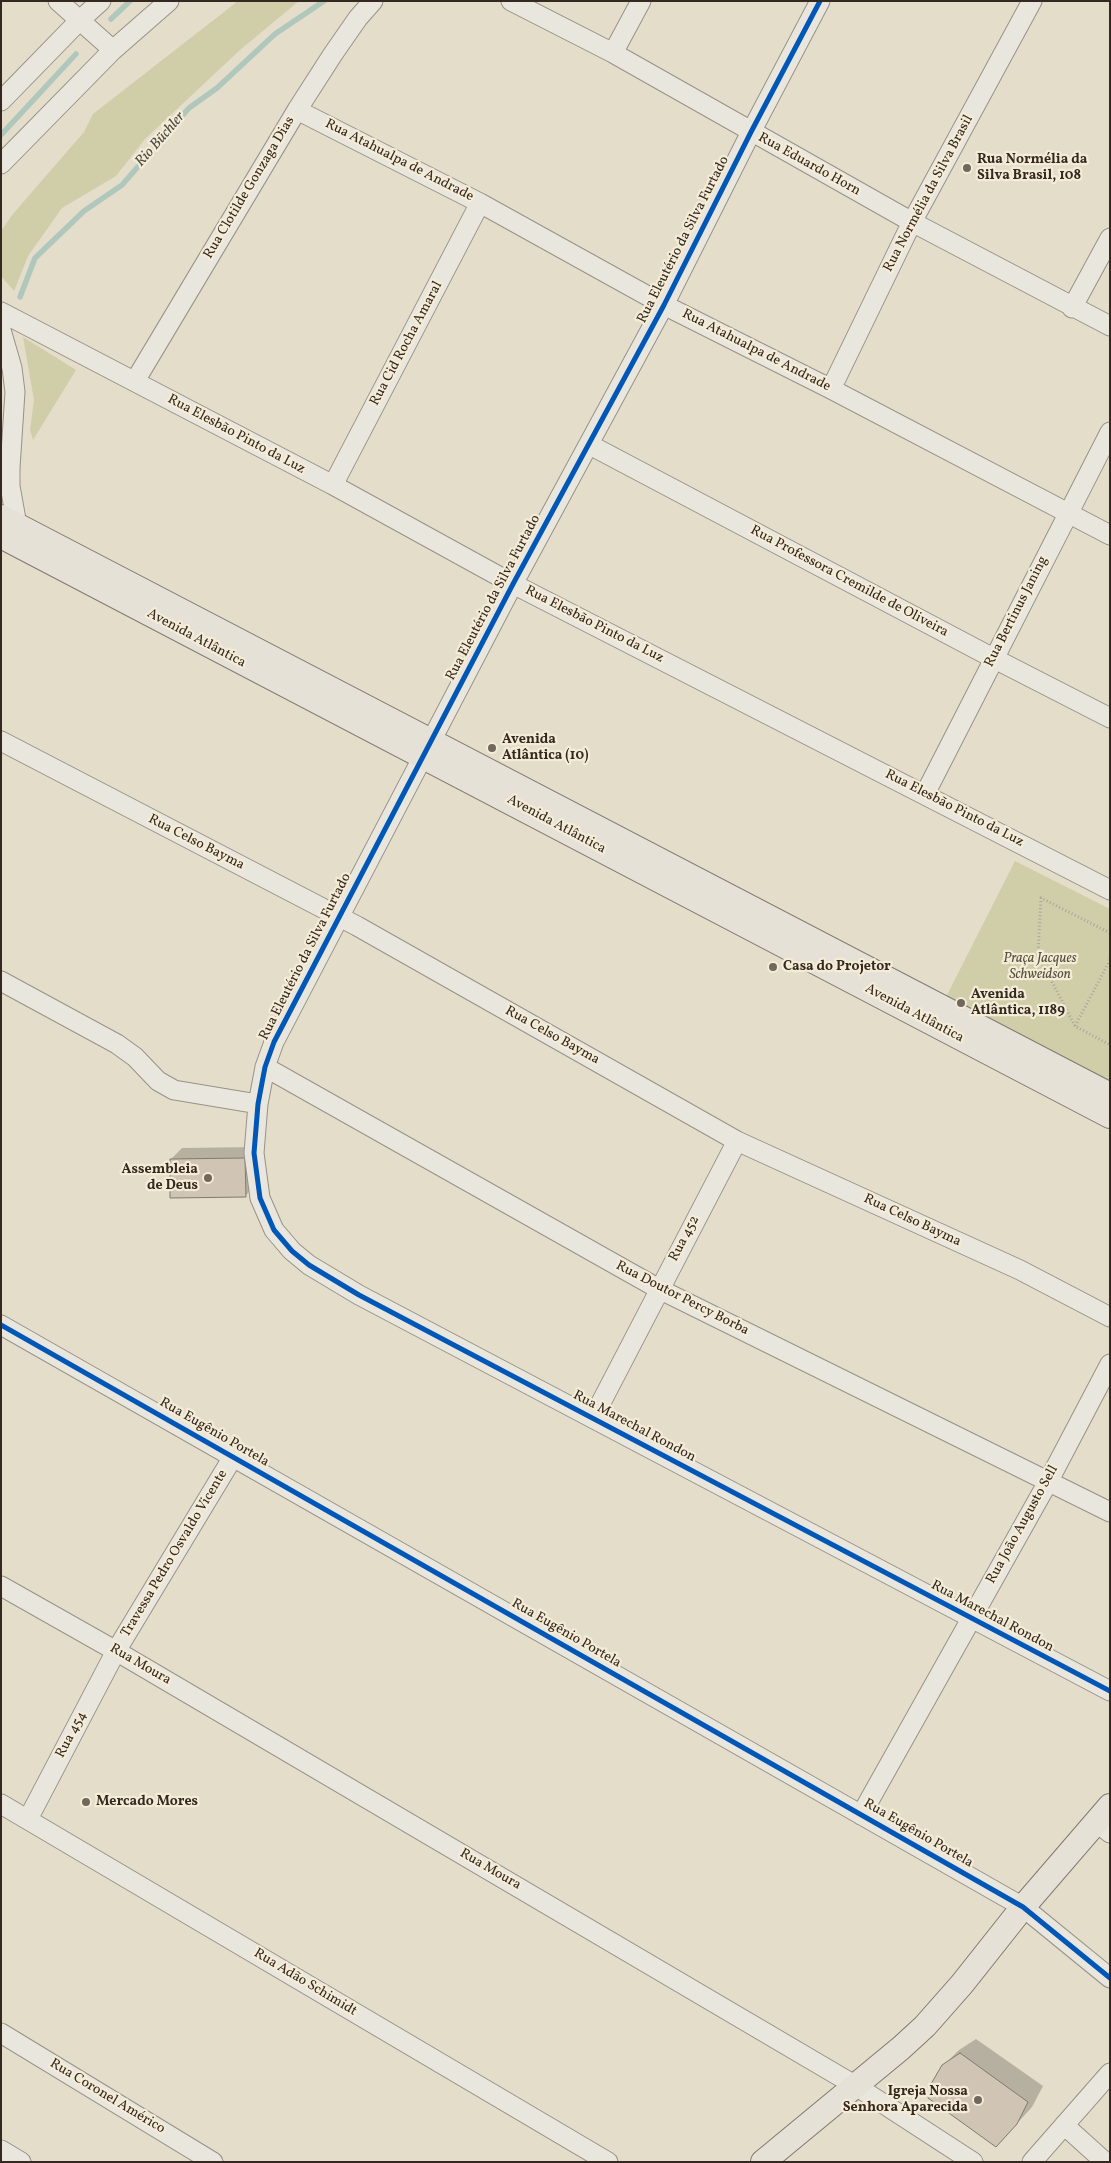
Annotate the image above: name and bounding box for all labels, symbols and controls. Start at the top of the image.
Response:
water label: Rio Büchler [132,109,190,171]
street label: Rua Normélia da Silva Brasil [880,113,978,275]
street label: Rua Clotilde Gonzaga Dias [201,114,299,262]
street label: Rua Atahualpa de Andrade [322,116,476,206]
street label: Rua Eduardo Horn [755,130,863,200]
place label: Rua Normélia da Silva Brasil, 108 [977,152,1087,184]
street label: Rua Eleutério da Silva Furtado [634,154,734,326]
marker: Rua Normélia da Silva Brasil, 108 [961,162,973,174]
street label: Rua Cid Rocha Amaral [367,279,447,409]
street label: Rua Atahualpa de Andrade [679,306,833,396]
street label: Rua Elesbão Pinto da Luz [164,392,308,478]
street label: Rua Eleutério da Silva Furtado [443,512,545,684]
street label: Rua Professora Cremilde de Oliveira [747,523,951,641]
street label: Rua Bertinus Janing [982,554,1052,670]
street label: Rua Elesbão Pinto da Luz [522,583,666,667]
street label: Avenida Atlântica [144,606,248,672]
place label: Avenida Atlântica (10) [502,732,589,764]
marker: Avenida Atlântica (10) [486,742,498,754]
street label: Rua Elesbão Pinto da Luz [882,767,1026,851]
street label: Avenida Atlântica [504,792,608,858]
street label: Rua Celso Bayma [145,812,247,874]
street label: Rua Eleutério da Silva Furtado [256,871,356,1043]
park label: Praça Jacques Schweidson [1003,951,1077,984]
place label: Casa do Projetor [783,959,891,975]
marker: Casa do Projetor [767,961,779,973]
street label: Avenida Atlântica [862,981,966,1047]
place label: Avenida Atlântica, 1189 [971,987,1065,1020]
marker: Avenida Atlântica, 1189 [955,997,967,1009]
street label: Rua Celso Bayma [502,1003,602,1069]
place label: Assembleia de Deus [122,1162,198,1194]
marker: Assembleia de Deus [202,1172,214,1184]
street label: Rua Celso Bayma [861,1191,963,1251]
street label: Rua 452 [666,1213,704,1265]
street label: Rua Doutor Percy Borba [613,1258,751,1340]
street label: Rua Marechal Rondon [570,1387,698,1467]
street label: Rua Eugênio Portela [156,1395,272,1471]
street label: Rua João Augusto Sell [983,1463,1063,1587]
street label: Travessa Pedro Osvaldo Vicente [118,1467,232,1641]
street label: Rua Marechal Rondon [928,1577,1056,1657]
street label: Rua Eugênio Portela [508,1596,624,1672]
street label: Rua Moura [106,1641,174,1689]
street label: Rua 454 [53,1709,91,1761]
place label: Mercado Mores [96,1794,198,1810]
marker: Mercado Mores [80,1796,92,1808]
street label: Rua Eugênio Portela [860,1796,976,1872]
street label: Rua Moura [456,1846,524,1894]
street label: Rua Adão Schimidt [250,1946,360,2020]
street label: Rua Coronel Américo [46,2056,168,2138]
place label: Igreja Nossa Senhora Aparecida [843,2084,968,2116]
marker: Igreja Nossa Senhora Aparecida [972,2094,984,2106]

